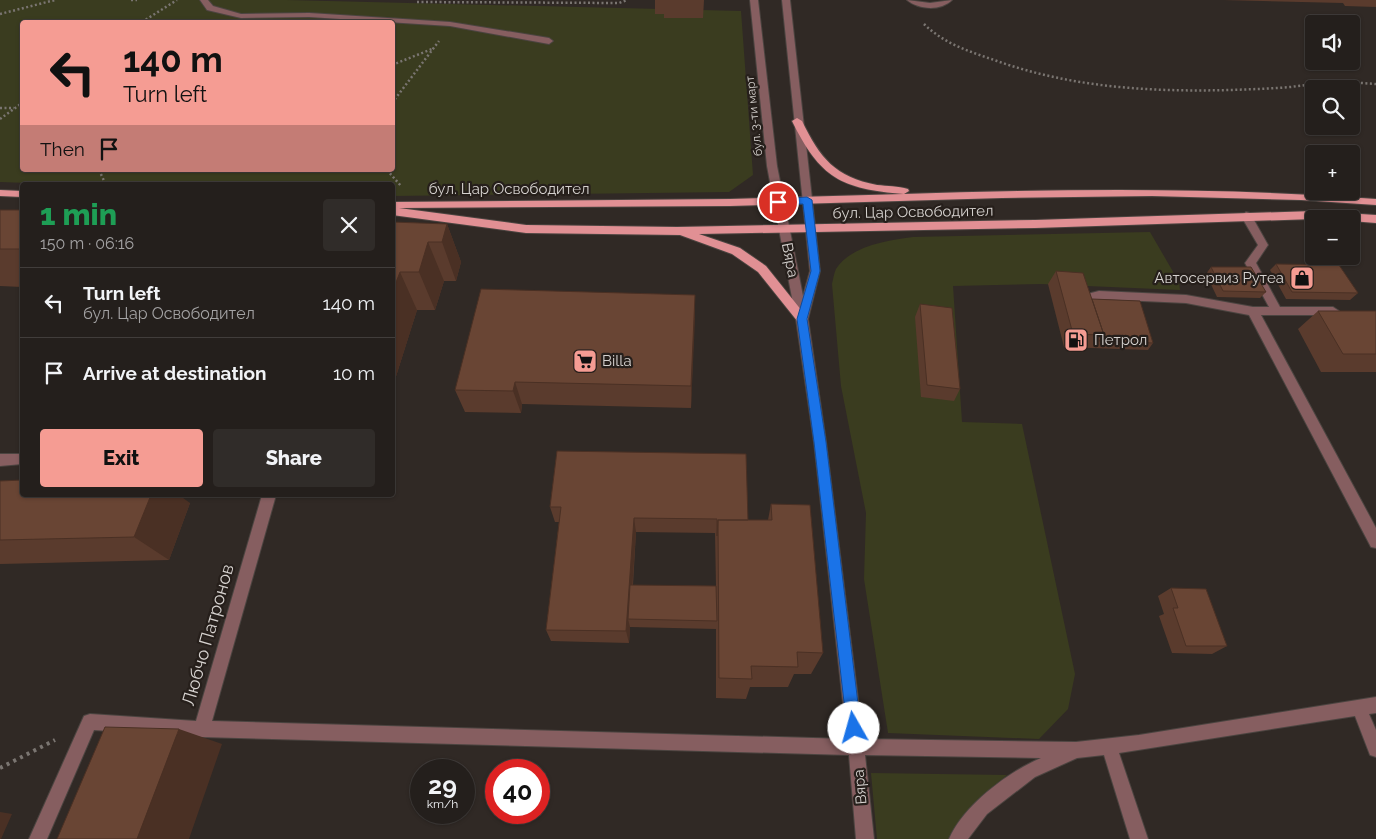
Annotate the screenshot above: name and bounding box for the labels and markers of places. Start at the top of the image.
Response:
pin [757,181,799,223]
shop icon: Автосервиз Рутеа [1289,265,1315,291]
place label: Автосервиз Рутеа [1154,269,1284,287]
fuel station icon: Петрол [1063,327,1089,353]
place label: Петрол [1094,331,1147,349]
supermarket icon: Billa [572,348,598,374]
place label: Billa [602,352,632,370]

